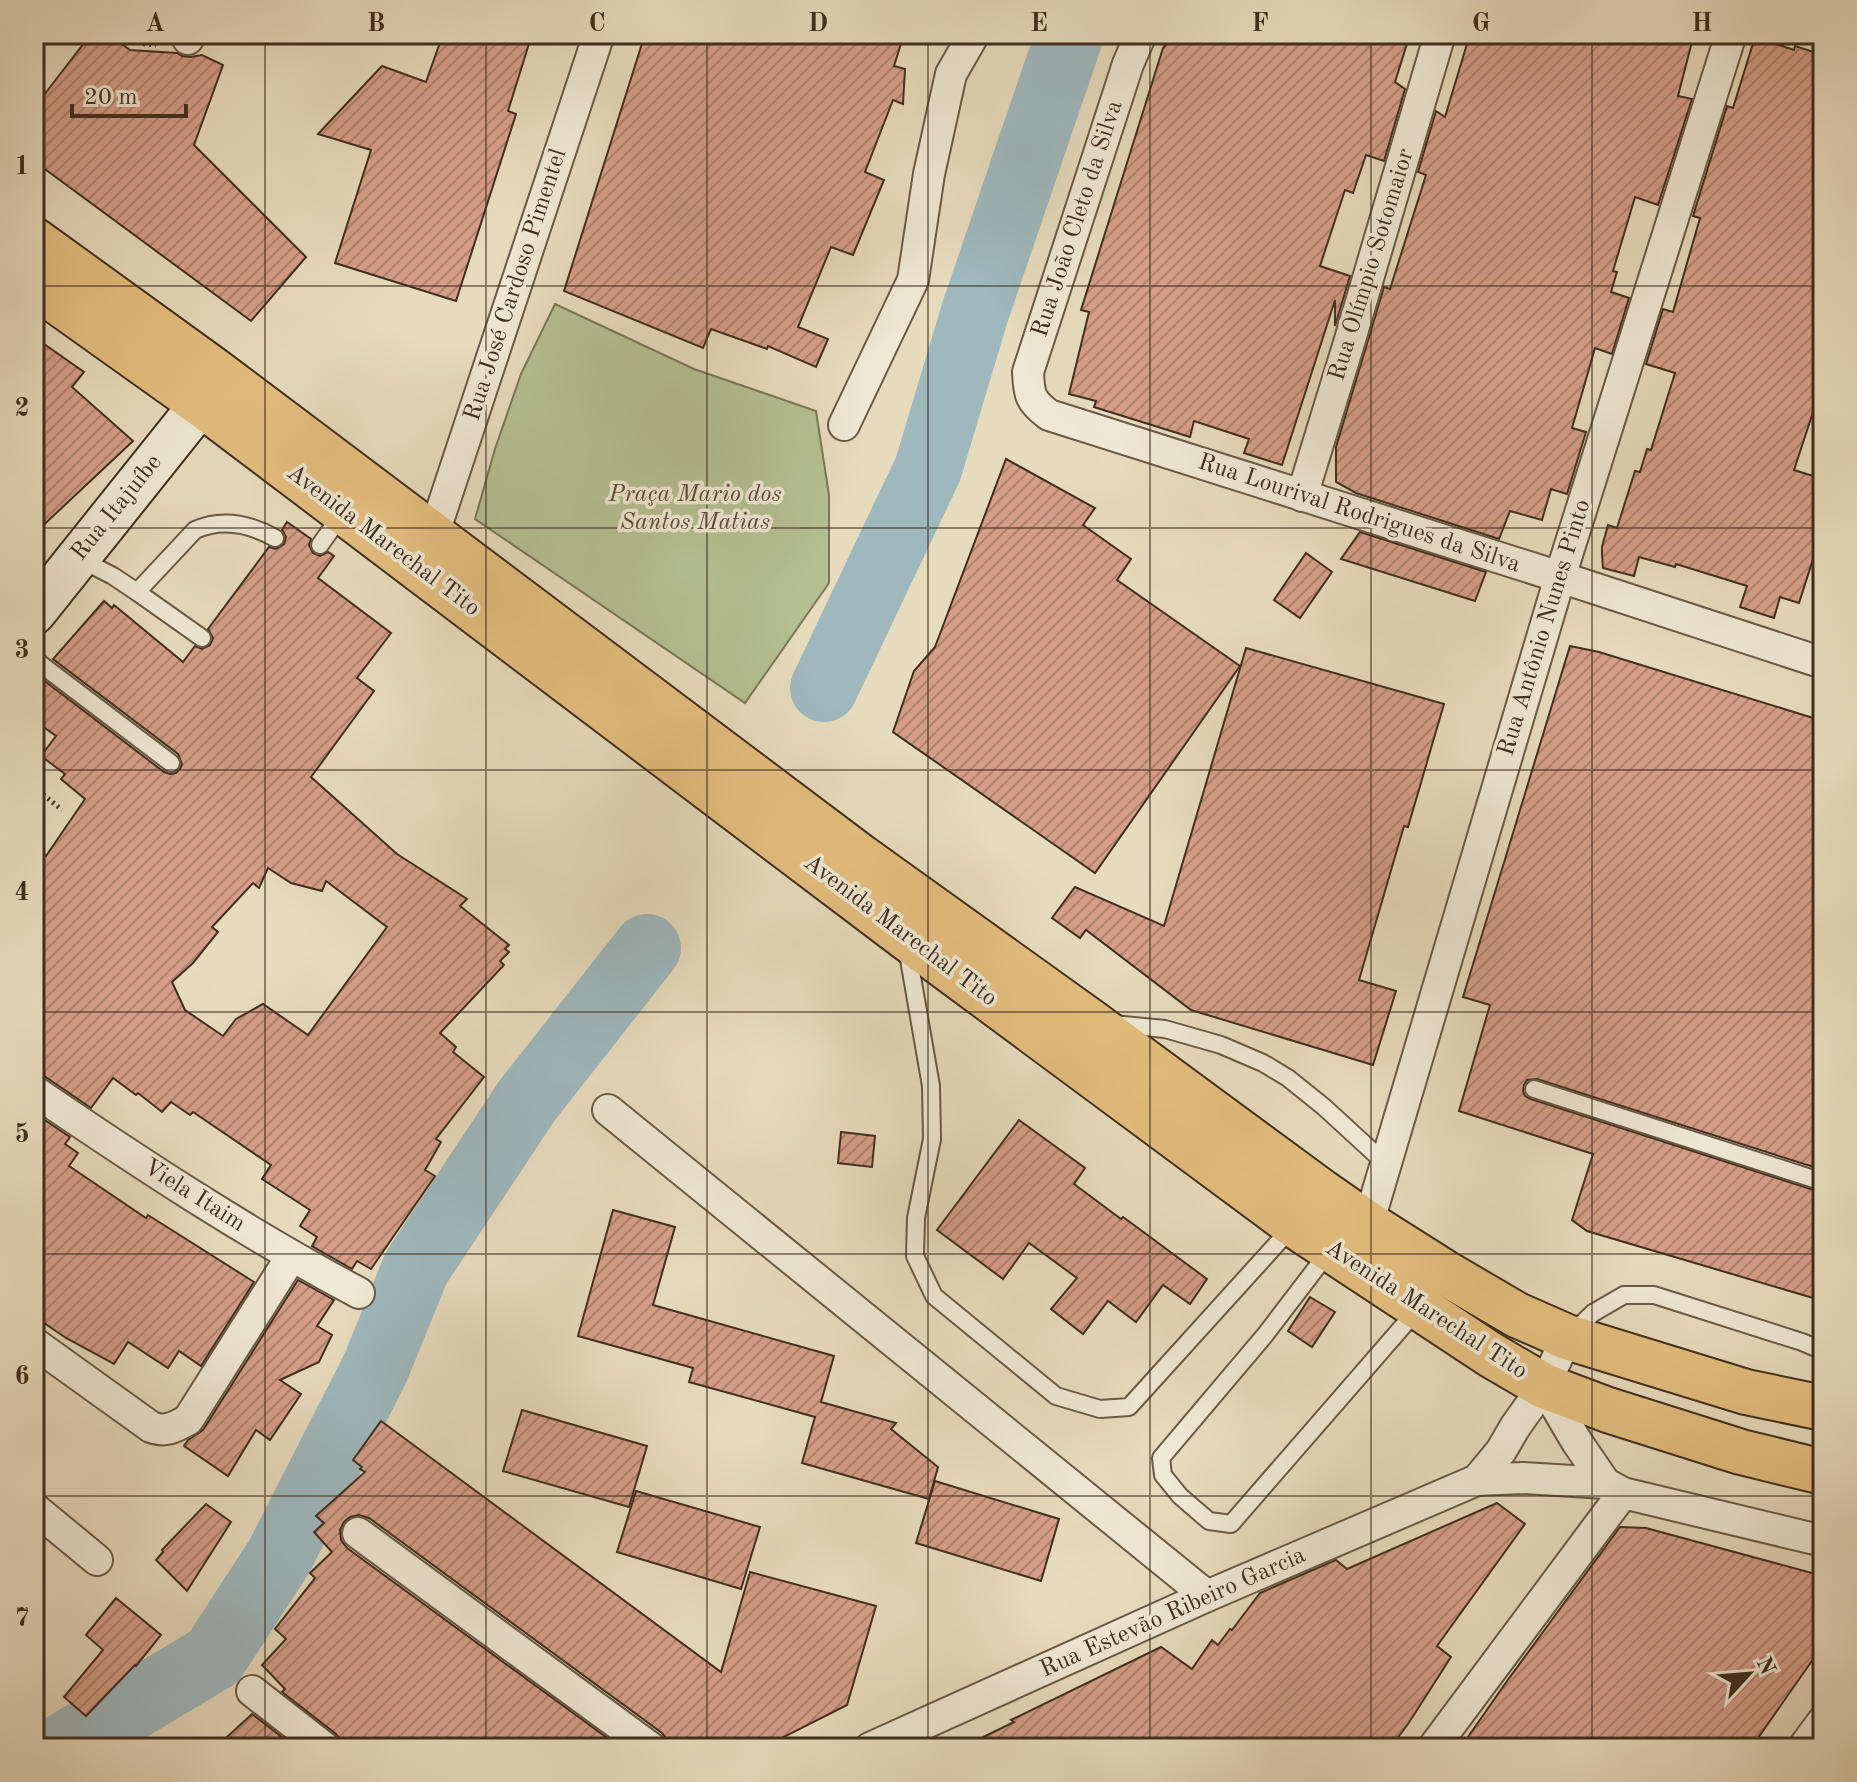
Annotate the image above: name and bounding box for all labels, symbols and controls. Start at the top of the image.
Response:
text: A [145,11,165,37]
text: B [367,11,385,37]
text: C [588,11,606,37]
text: D [808,11,828,37]
text: E [1030,11,1048,37]
text: F [1251,11,1269,37]
text: G [1472,11,1490,37]
text: H [1691,11,1713,37]
scale bar [72,68,186,118]
text: 20 m [84,86,138,110]
street label: Rua João Cleto da Silva [1028,98,1128,340]
street label: Rua José Cardoso Pimentel [461,146,571,424]
street label: Rua Olímpio Sotomaior [1325,146,1419,384]
text: 1 [14,154,30,180]
text: 2 [14,396,30,422]
street label: Rua Itajuíbe [67,450,167,566]
street label: Rua Lourival Rodrigues da Silva [1195,450,1523,578]
street label: Avenida Marechal Tito [282,461,484,621]
park label: Praça Mario dos Santos Matias [608,483,782,535]
street label: Rua Antônio Nunes Pinto [1495,497,1595,759]
text: 3 [14,638,30,664]
street label: Avenida Marechal Tito [799,851,1001,1011]
text: 4 [14,880,30,906]
text: 5 [14,1122,30,1148]
street label: Viela Itaim [139,1155,249,1237]
street label: Avenida Marechal Tito [1321,1236,1531,1384]
text: 6 [14,1364,30,1390]
street label: Rua Estevão Ribeiro Garcia [1037,1543,1310,1683]
text: 7 [14,1606,30,1632]
north arrow [1709,1634,1789,1714]
text: N [1752,1654,1779,1679]

